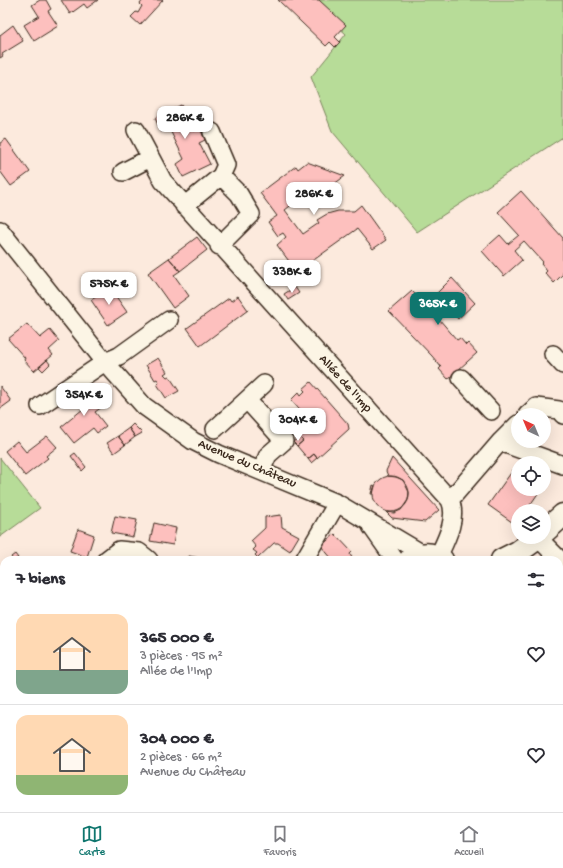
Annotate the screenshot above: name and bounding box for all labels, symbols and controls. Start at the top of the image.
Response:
pin: 286K € [152,106,218,140]
text: 286K € [166,111,204,126]
pin: 286K € [281,182,347,216]
text: 286K € [295,187,333,202]
pin: 338K € [259,260,325,294]
text: 338K € [273,265,311,280]
pin: 575K € [76,272,142,306]
text: 575K € [90,277,128,292]
pin: 365K € [405,292,471,326]
text: 365K € [419,297,457,312]
street label: Allée de l'Imp [315,352,375,416]
pin: 354K € [51,383,117,417]
text: 354K € [65,388,103,403]
pin: 304K € [265,408,331,442]
north arrow [511,408,551,448]
map controls [511,408,551,544]
text: 304K € [279,413,317,428]
street label: Avenue du Château [195,436,299,492]
button: locate [511,456,551,496]
button: layers [511,504,551,544]
icon: filters [525,569,547,591]
text: 7 biens [16,570,65,590]
text: 365 000 € [140,629,214,649]
icon: home [48,630,96,678]
icon: heart [525,643,547,665]
text: 3 pièces · 95 m² [140,649,223,664]
text: Allée de l'Imp [140,664,212,679]
text: 304 000 € [140,730,214,750]
icon: home [48,731,96,779]
icon: heart [525,744,547,766]
text: 2 pièces · 66 m² [140,750,222,765]
text: Avenue du Château [140,765,246,780]
tab: Carte [79,823,105,859]
tab: Favoris [263,823,296,859]
tab: Accueil [454,823,484,859]

